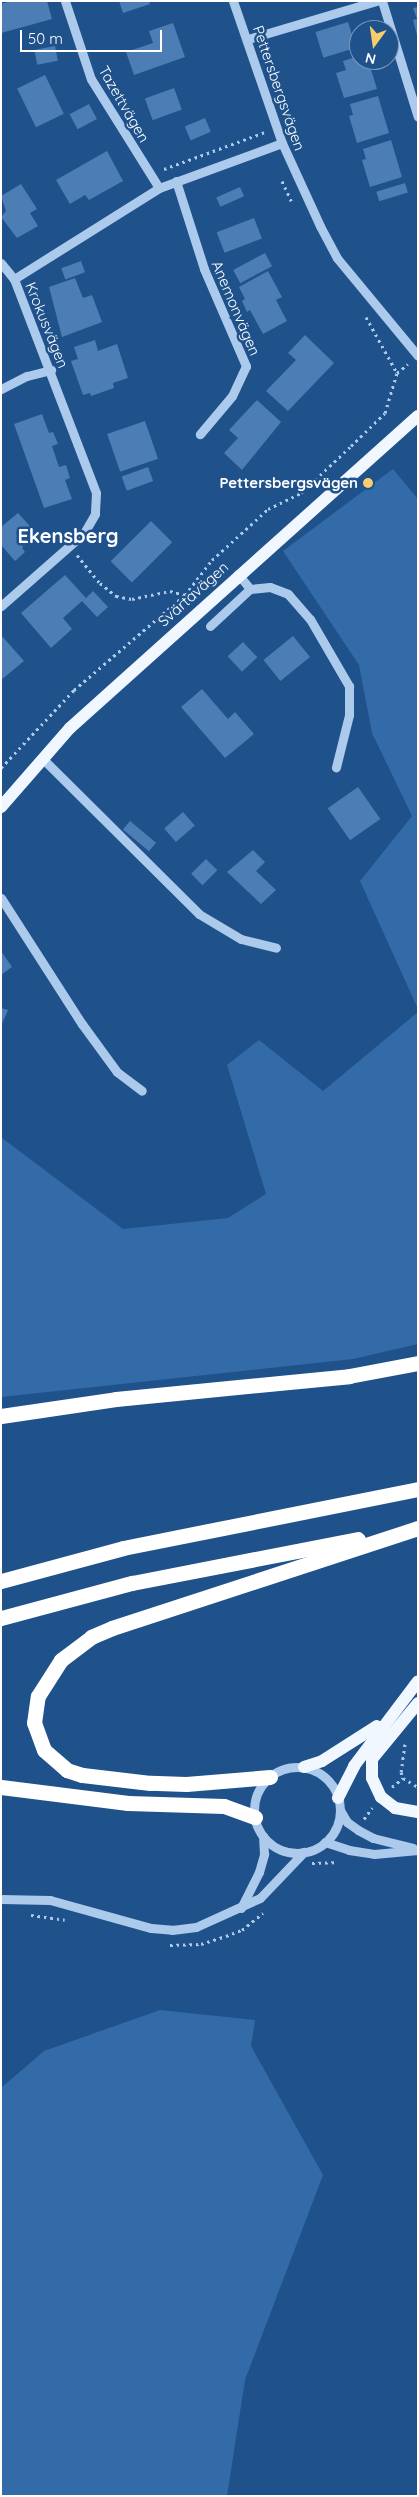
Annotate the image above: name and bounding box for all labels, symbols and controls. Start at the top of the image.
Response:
scale bar [22,20,165,52]
north arrow [349,20,399,70]
street label: Pettersbergsvägen [249,23,309,153]
text: 50 m [28,29,63,48]
text: N [363,49,378,69]
street label: Tazettvägen [95,62,153,146]
street label: Anemonvägen [208,258,264,358]
street label: Krokusvägen [22,279,72,371]
place label: Pettersbergsvägen [219,474,358,492]
marker: Pettersbergsvägen [362,477,374,489]
district label: Ekensberg [17,523,119,547]
street label: Svärtavägen [154,558,232,630]

